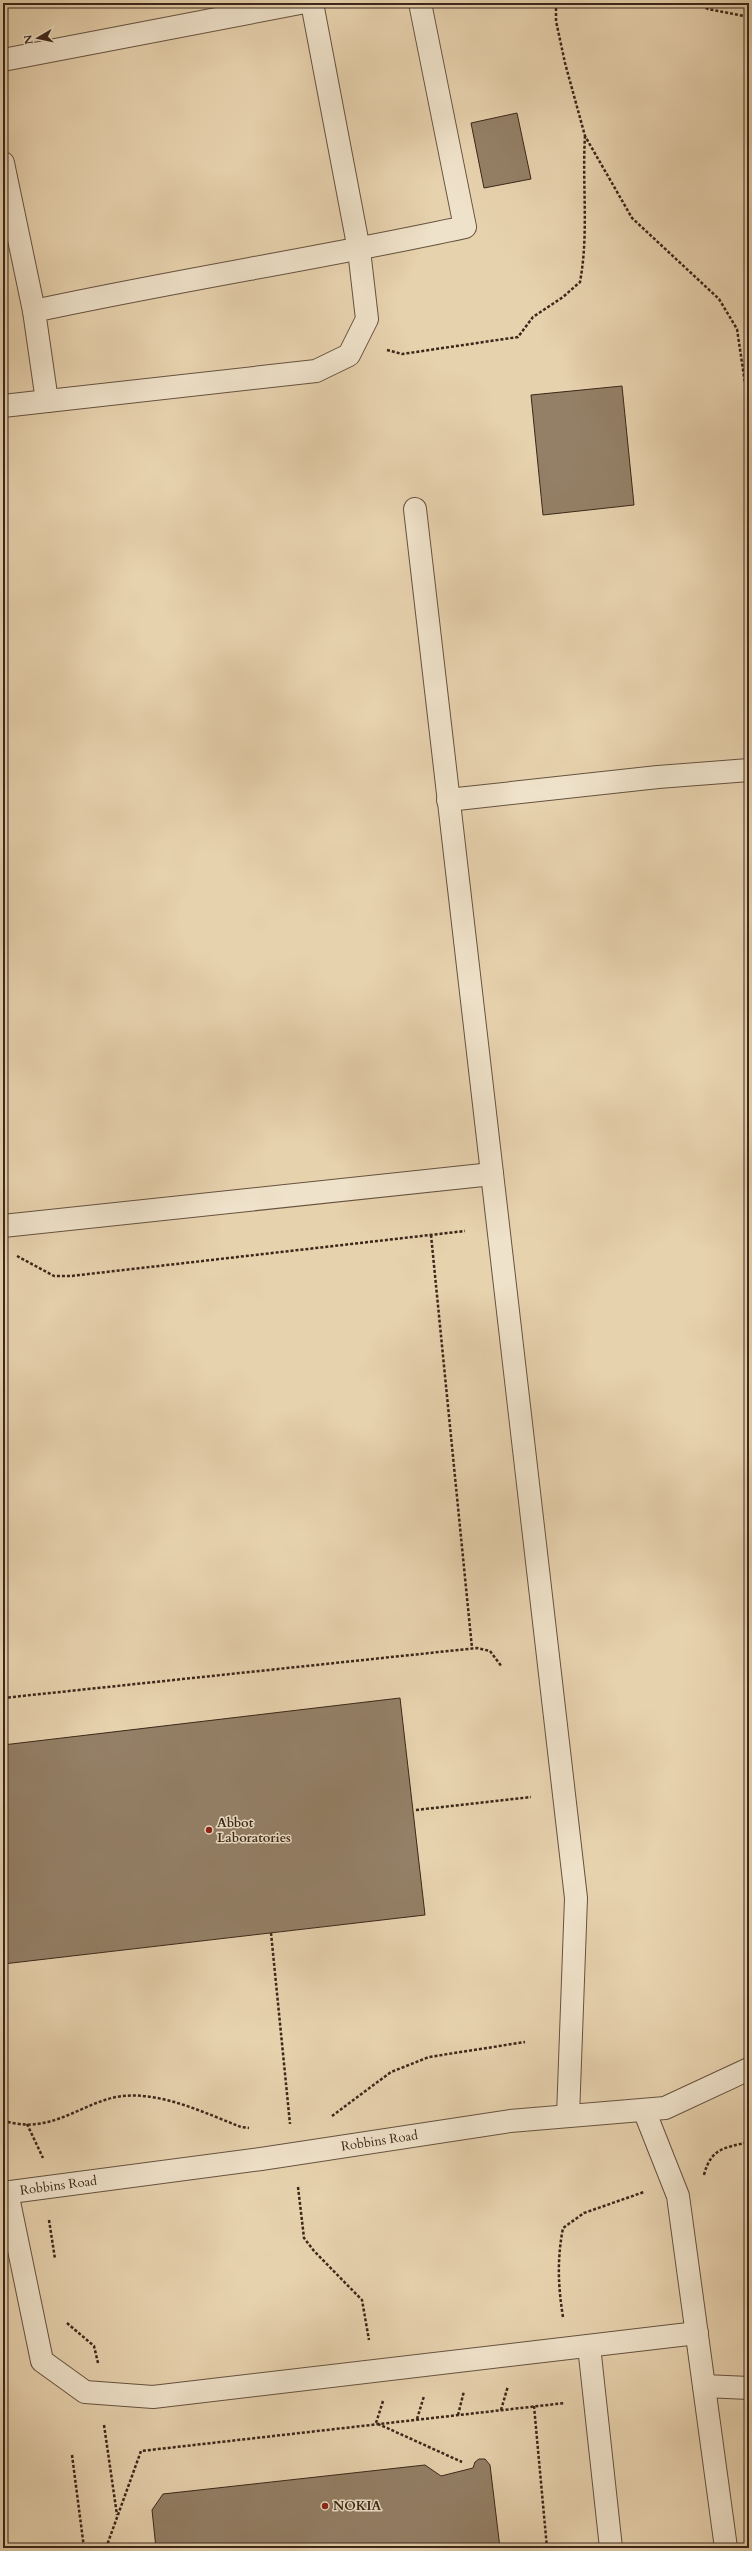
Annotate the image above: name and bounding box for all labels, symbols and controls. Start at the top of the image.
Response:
north arrow [18,18,58,58]
text: N [20,33,37,45]
place label: Abbot Laboratories [217,1814,291,1847]
marker: Abbot Laboratories [204,1825,214,1835]
street label: Robbins Road [340,2126,419,2156]
street label: Robbins Road [19,2172,98,2200]
place label: NOKIA [333,2497,381,2515]
marker: NOKIA [320,2501,330,2511]

